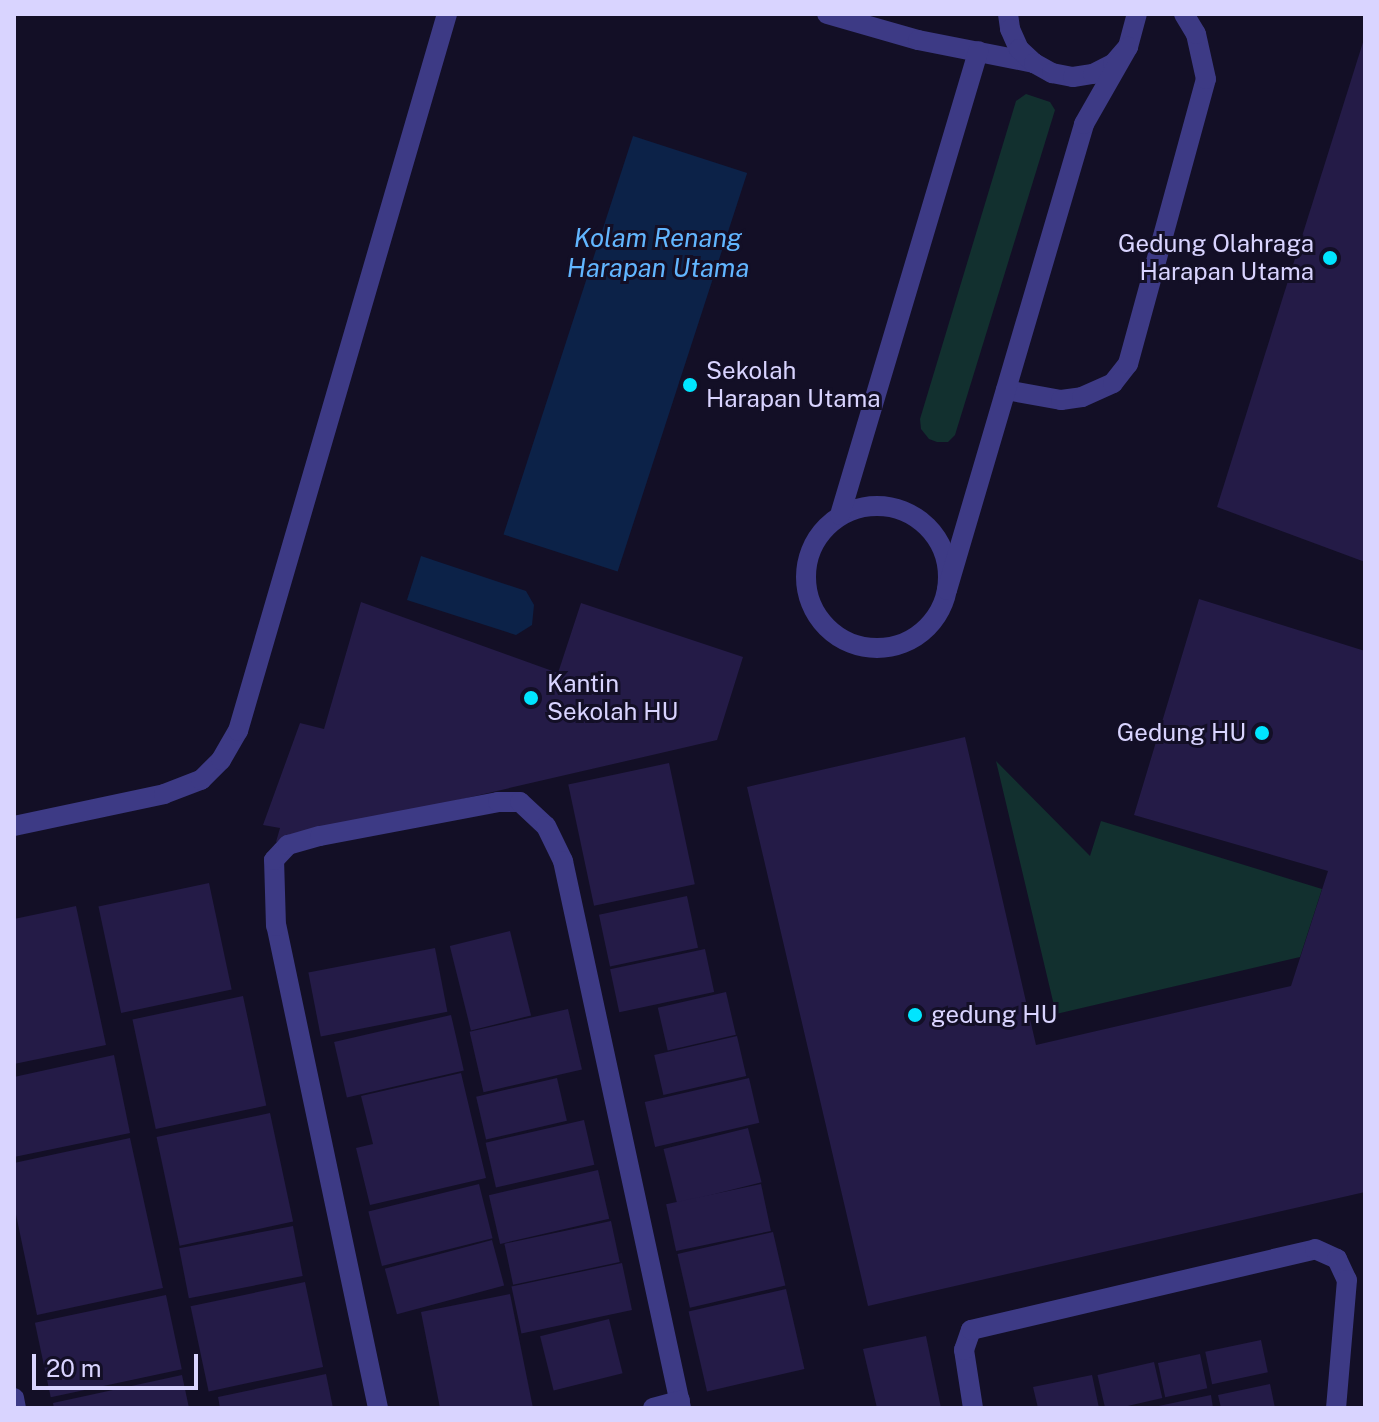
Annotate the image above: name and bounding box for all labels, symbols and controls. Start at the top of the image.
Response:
water label: Kolam Renang Harapan Utama [567,222,749,284]
place label: Gedung Olahraga Harapan Utama [1118,230,1314,286]
marker: Gedung Olahraga Harapan Utama [1321,249,1339,267]
place label: Sekolah Harapan Utama [706,357,881,413]
marker: Sekolah Harapan Utama [681,376,699,394]
place label: Kantin Sekolah HU [547,670,678,726]
marker: Kantin Sekolah HU [522,689,540,707]
place label: Gedung HU [1117,719,1246,747]
marker: Gedung HU [1253,724,1271,742]
place label: gedung HU [931,1001,1057,1029]
marker: gedung HU [906,1006,924,1024]
scale bar [36,1338,202,1388]
text: 20 m [46,1354,102,1382]

